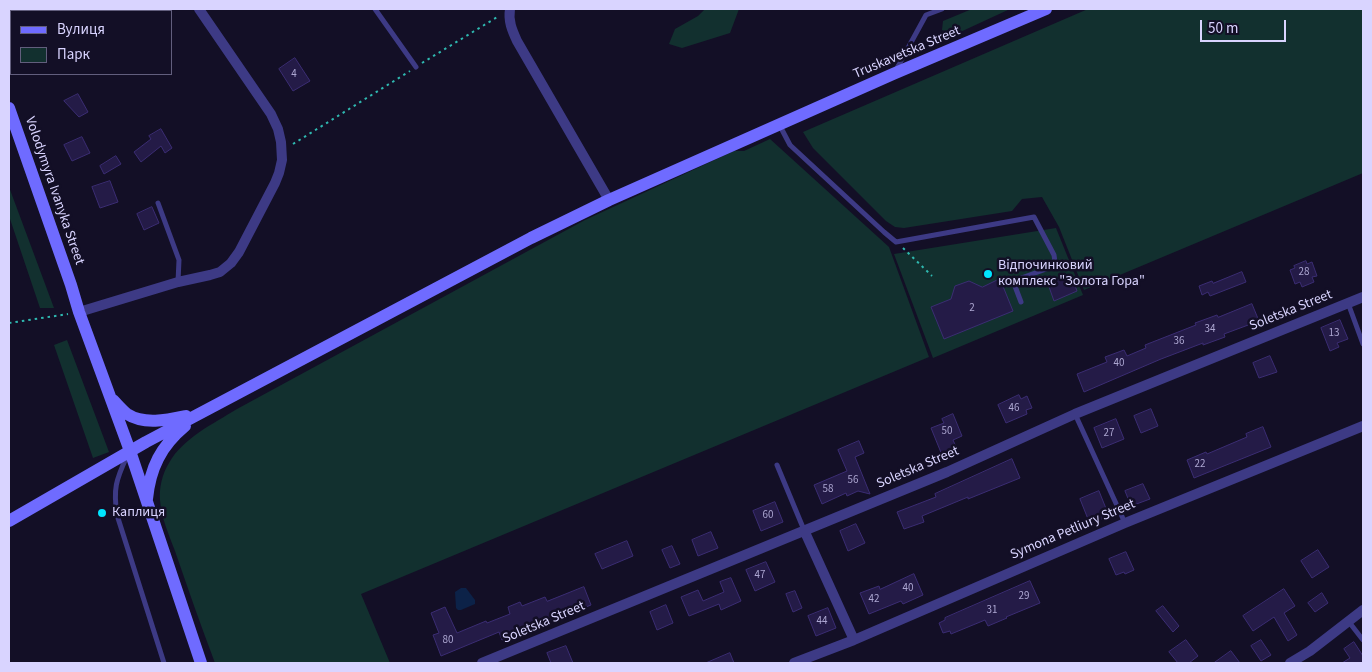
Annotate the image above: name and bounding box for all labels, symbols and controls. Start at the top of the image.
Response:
legend [10,10,172,75]
scale bar [1202,10,1288,42]
text: 50 m [1208,18,1238,39]
text: Вулиця [57,19,105,40]
street label: Truskavetska Street [851,23,963,83]
text: Парк [57,44,90,65]
house number: 4 [291,68,297,82]
street label: Volodymyra Ivanyka Street [21,115,87,267]
place label: Відпочинковий комплекс "Золота Гора" [998,258,1145,290]
house number: 28 [1299,266,1309,280]
marker: Відпочинковий комплекс "Золота Гора" [982,268,994,280]
street label: Soletska Street [1247,287,1335,335]
house number: 2 [969,302,975,316]
house number: 34 [1205,323,1215,337]
house number: 13 [1329,327,1339,341]
house number: 36 [1174,335,1184,349]
house number: 40 [1114,357,1124,371]
house number: 46 [1009,402,1019,416]
house number: 50 [942,425,952,439]
house number: 27 [1104,427,1114,441]
street label: Soletska Street [874,443,962,493]
house number: 22 [1195,458,1205,472]
house number: 56 [848,474,858,488]
house number: 58 [823,483,833,497]
street label: Symona Petliury Street [1008,496,1138,564]
place label: Каплиця [112,505,165,521]
marker: Каплиця [96,507,108,519]
house number: 60 [763,509,773,523]
house number: 47 [755,569,765,583]
house number: 40 [903,582,913,596]
house number: 29 [1019,590,1029,604]
house number: 42 [869,593,879,607]
street label: Soletska Street [500,598,588,648]
house number: 31 [987,604,997,618]
house number: 44 [817,615,827,629]
house number: 80 [443,634,453,648]

